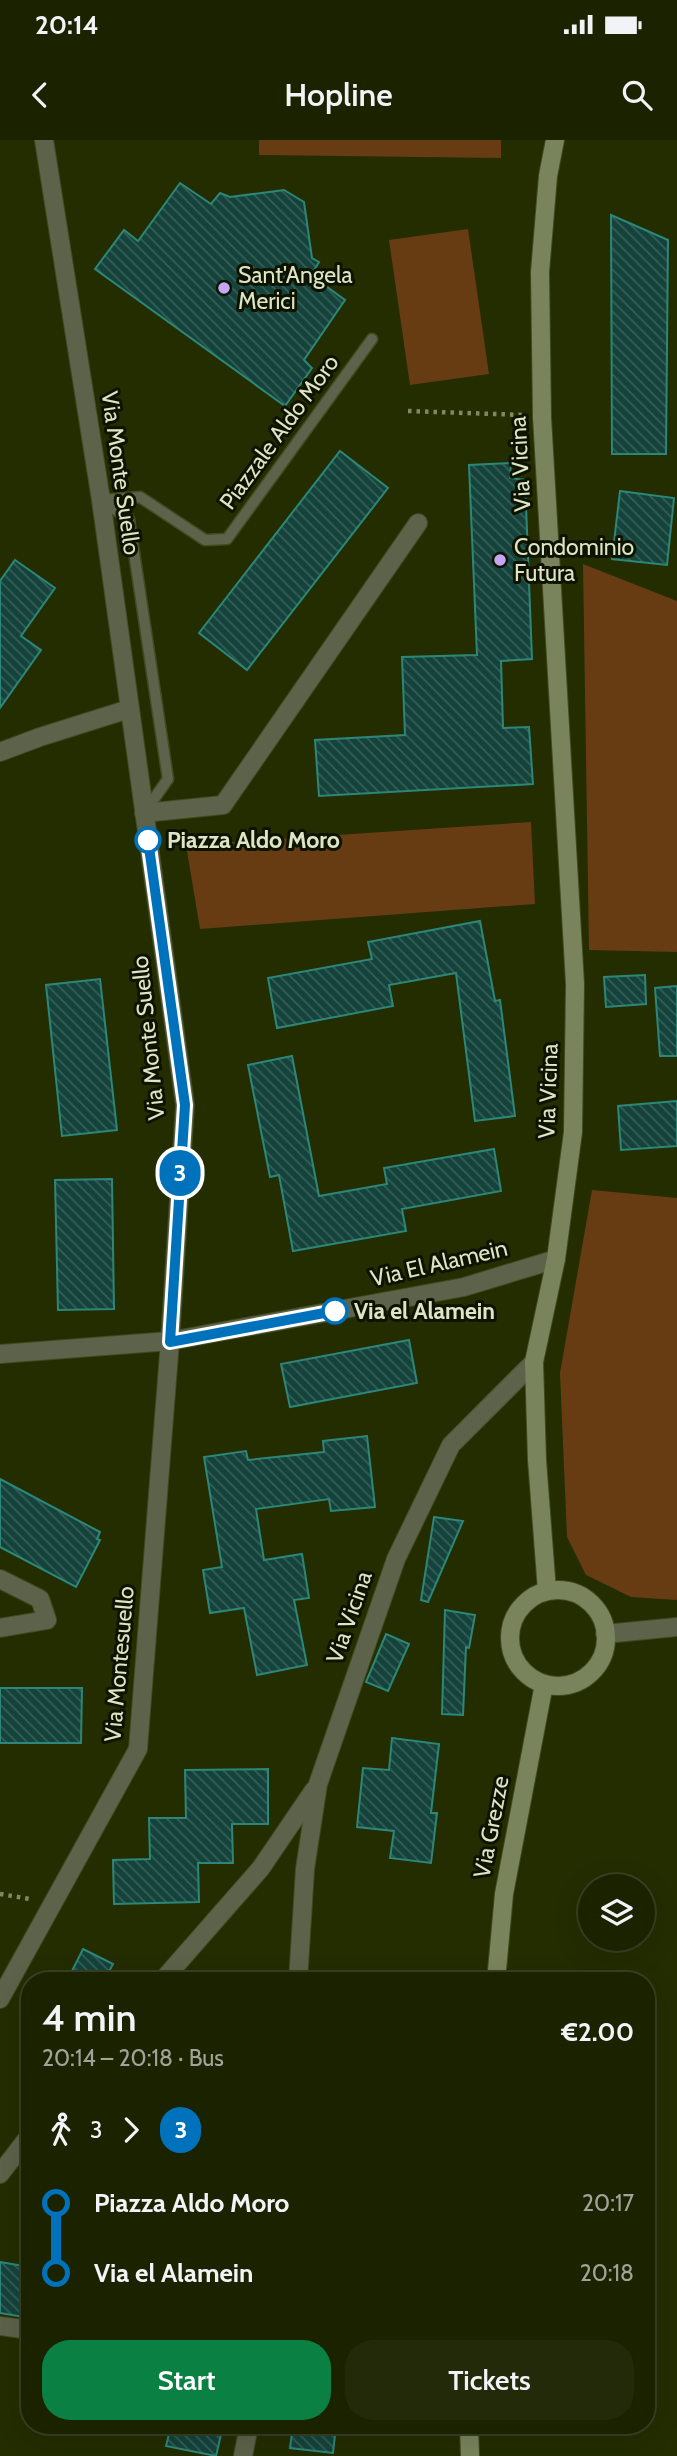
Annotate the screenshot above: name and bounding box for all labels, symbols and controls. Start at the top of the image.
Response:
text: 20:14 [35,9,99,41]
text: Hopline [284,75,393,114]
icon: back [21,76,59,114]
icon: search [618,76,656,114]
place label: Sant'Angela Merici [238,261,353,315]
marker: Sant'Angela Merici [216,280,232,296]
street label: Piazzale Aldo Moro [213,349,345,515]
street label: Via Monte Suello [96,389,146,557]
street label: Via Vicina [504,416,536,512]
place label: Condominio Futura [514,533,634,587]
marker: Condominio Futura [492,552,508,568]
place label: Piazza Aldo Moro [167,826,340,854]
marker: Piazza Aldo Moro [135,827,161,853]
street label: Via Monte Suello [125,954,171,1122]
street label: Via Vicina [532,1043,564,1139]
line badge: 3 [157,1150,203,1196]
text: 3 [174,1158,186,1187]
street label: Via El Alamein [368,1234,510,1292]
place label: Via el Alamein [354,1297,495,1325]
marker: Via el Alamein [322,1298,348,1324]
street label: Via Vicina [320,1567,378,1667]
street label: Via Montesuello [98,1585,140,1743]
street label: Via Grezze [467,1773,515,1880]
map controls [578,1874,655,1951]
button: layers [578,1874,655,1951]
text: 4 min [42,1994,137,2041]
text: €2.00 [561,2016,634,2048]
text: 20:14 – 20:18 · Bus [42,2044,224,2072]
icon: walk [42,2111,80,2149]
icon: forward [112,2111,150,2149]
text: 3 [174,2115,187,2144]
text: 3 [90,2116,102,2144]
text: Piazza Aldo Moro [94,2187,289,2219]
text: 20:17 [582,2189,634,2217]
text: Via el Alamein [94,2257,253,2289]
text: 20:18 [580,2259,634,2287]
button: Start [42,2340,331,2420]
button: Tickets [345,2340,634,2420]

